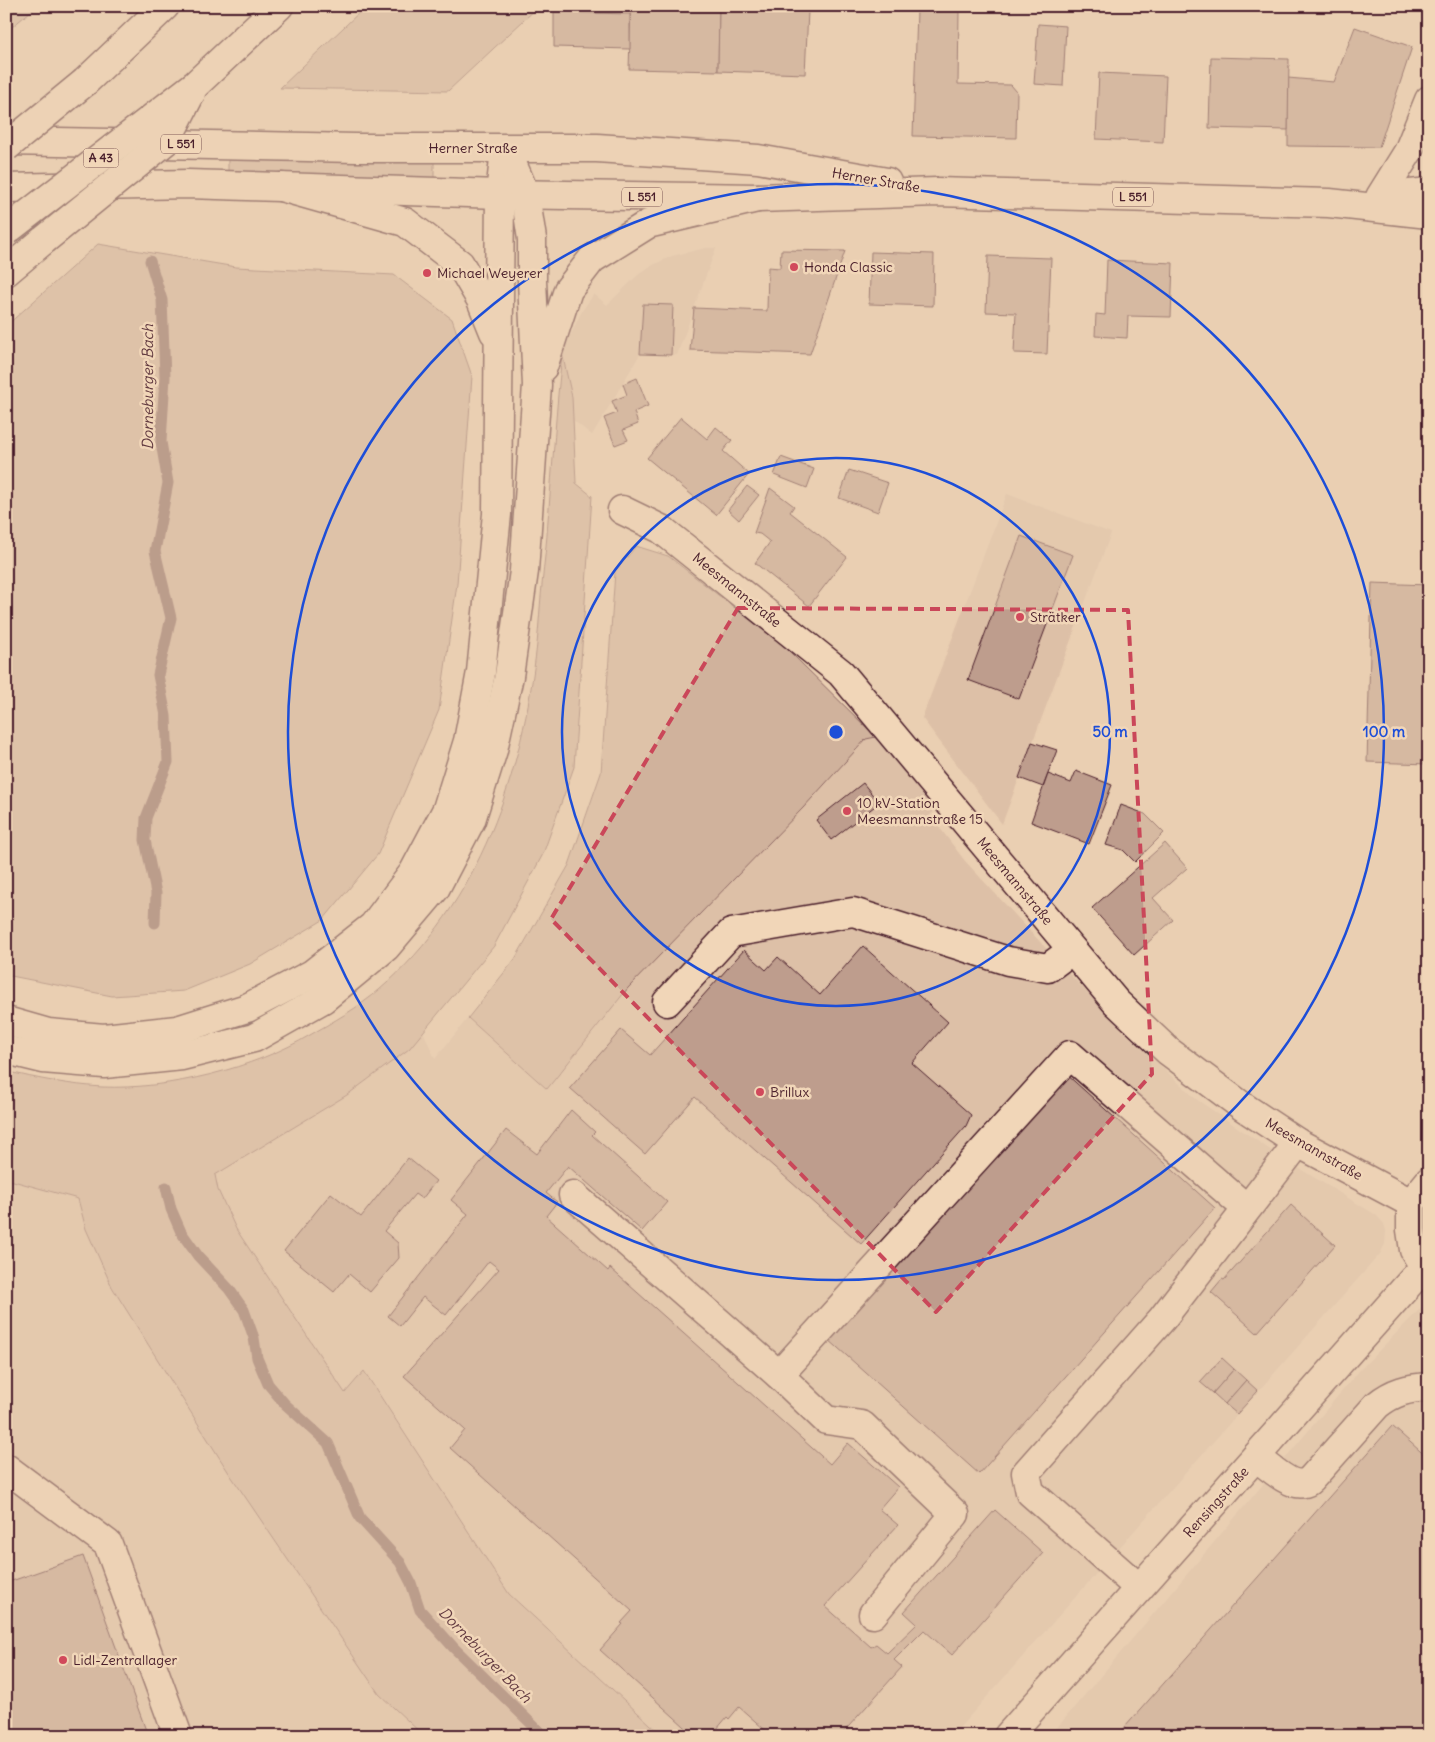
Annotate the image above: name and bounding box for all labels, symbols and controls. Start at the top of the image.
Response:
road number: L 551 [161,134,201,154]
street label: Herner Straße [429,139,517,157]
road number: A 43 [84,148,118,168]
street label: Herner Straße [831,163,921,197]
road number: L 551 [622,188,662,206]
road number: L 551 [1113,188,1153,206]
place label: Honda Classic [804,258,893,276]
marker: Honda Classic [788,261,800,273]
place label: Michael Weyerer [437,264,543,282]
marker: Michael Weyerer [421,267,433,279]
water label: Dorneburger Bach [138,324,157,450]
street label: Meesmannstraße [689,549,785,631]
place label: Strätker [1030,608,1081,626]
marker: Strätker [1014,611,1026,623]
text: 50 m [1092,722,1128,741]
text: 100 m [1363,722,1405,741]
centre of rings [827,723,845,741]
place label: 10 kV-Station Meesmannstraße 15 [857,794,983,828]
marker: 10 kV-Station Meesmannstraße 15 [841,805,853,817]
street label: Meesmannstraße [973,833,1057,929]
place label: Brillux [770,1083,809,1101]
marker: Brillux [754,1086,766,1098]
street label: Meesmannstraße [1262,1114,1366,1184]
street label: Rensingstraße [1179,1463,1253,1541]
water label: Dorneburger Bach [435,1603,536,1707]
place label: Lidl-Zentrallager [73,1651,178,1669]
marker: Lidl-Zentrallager [57,1654,69,1666]

